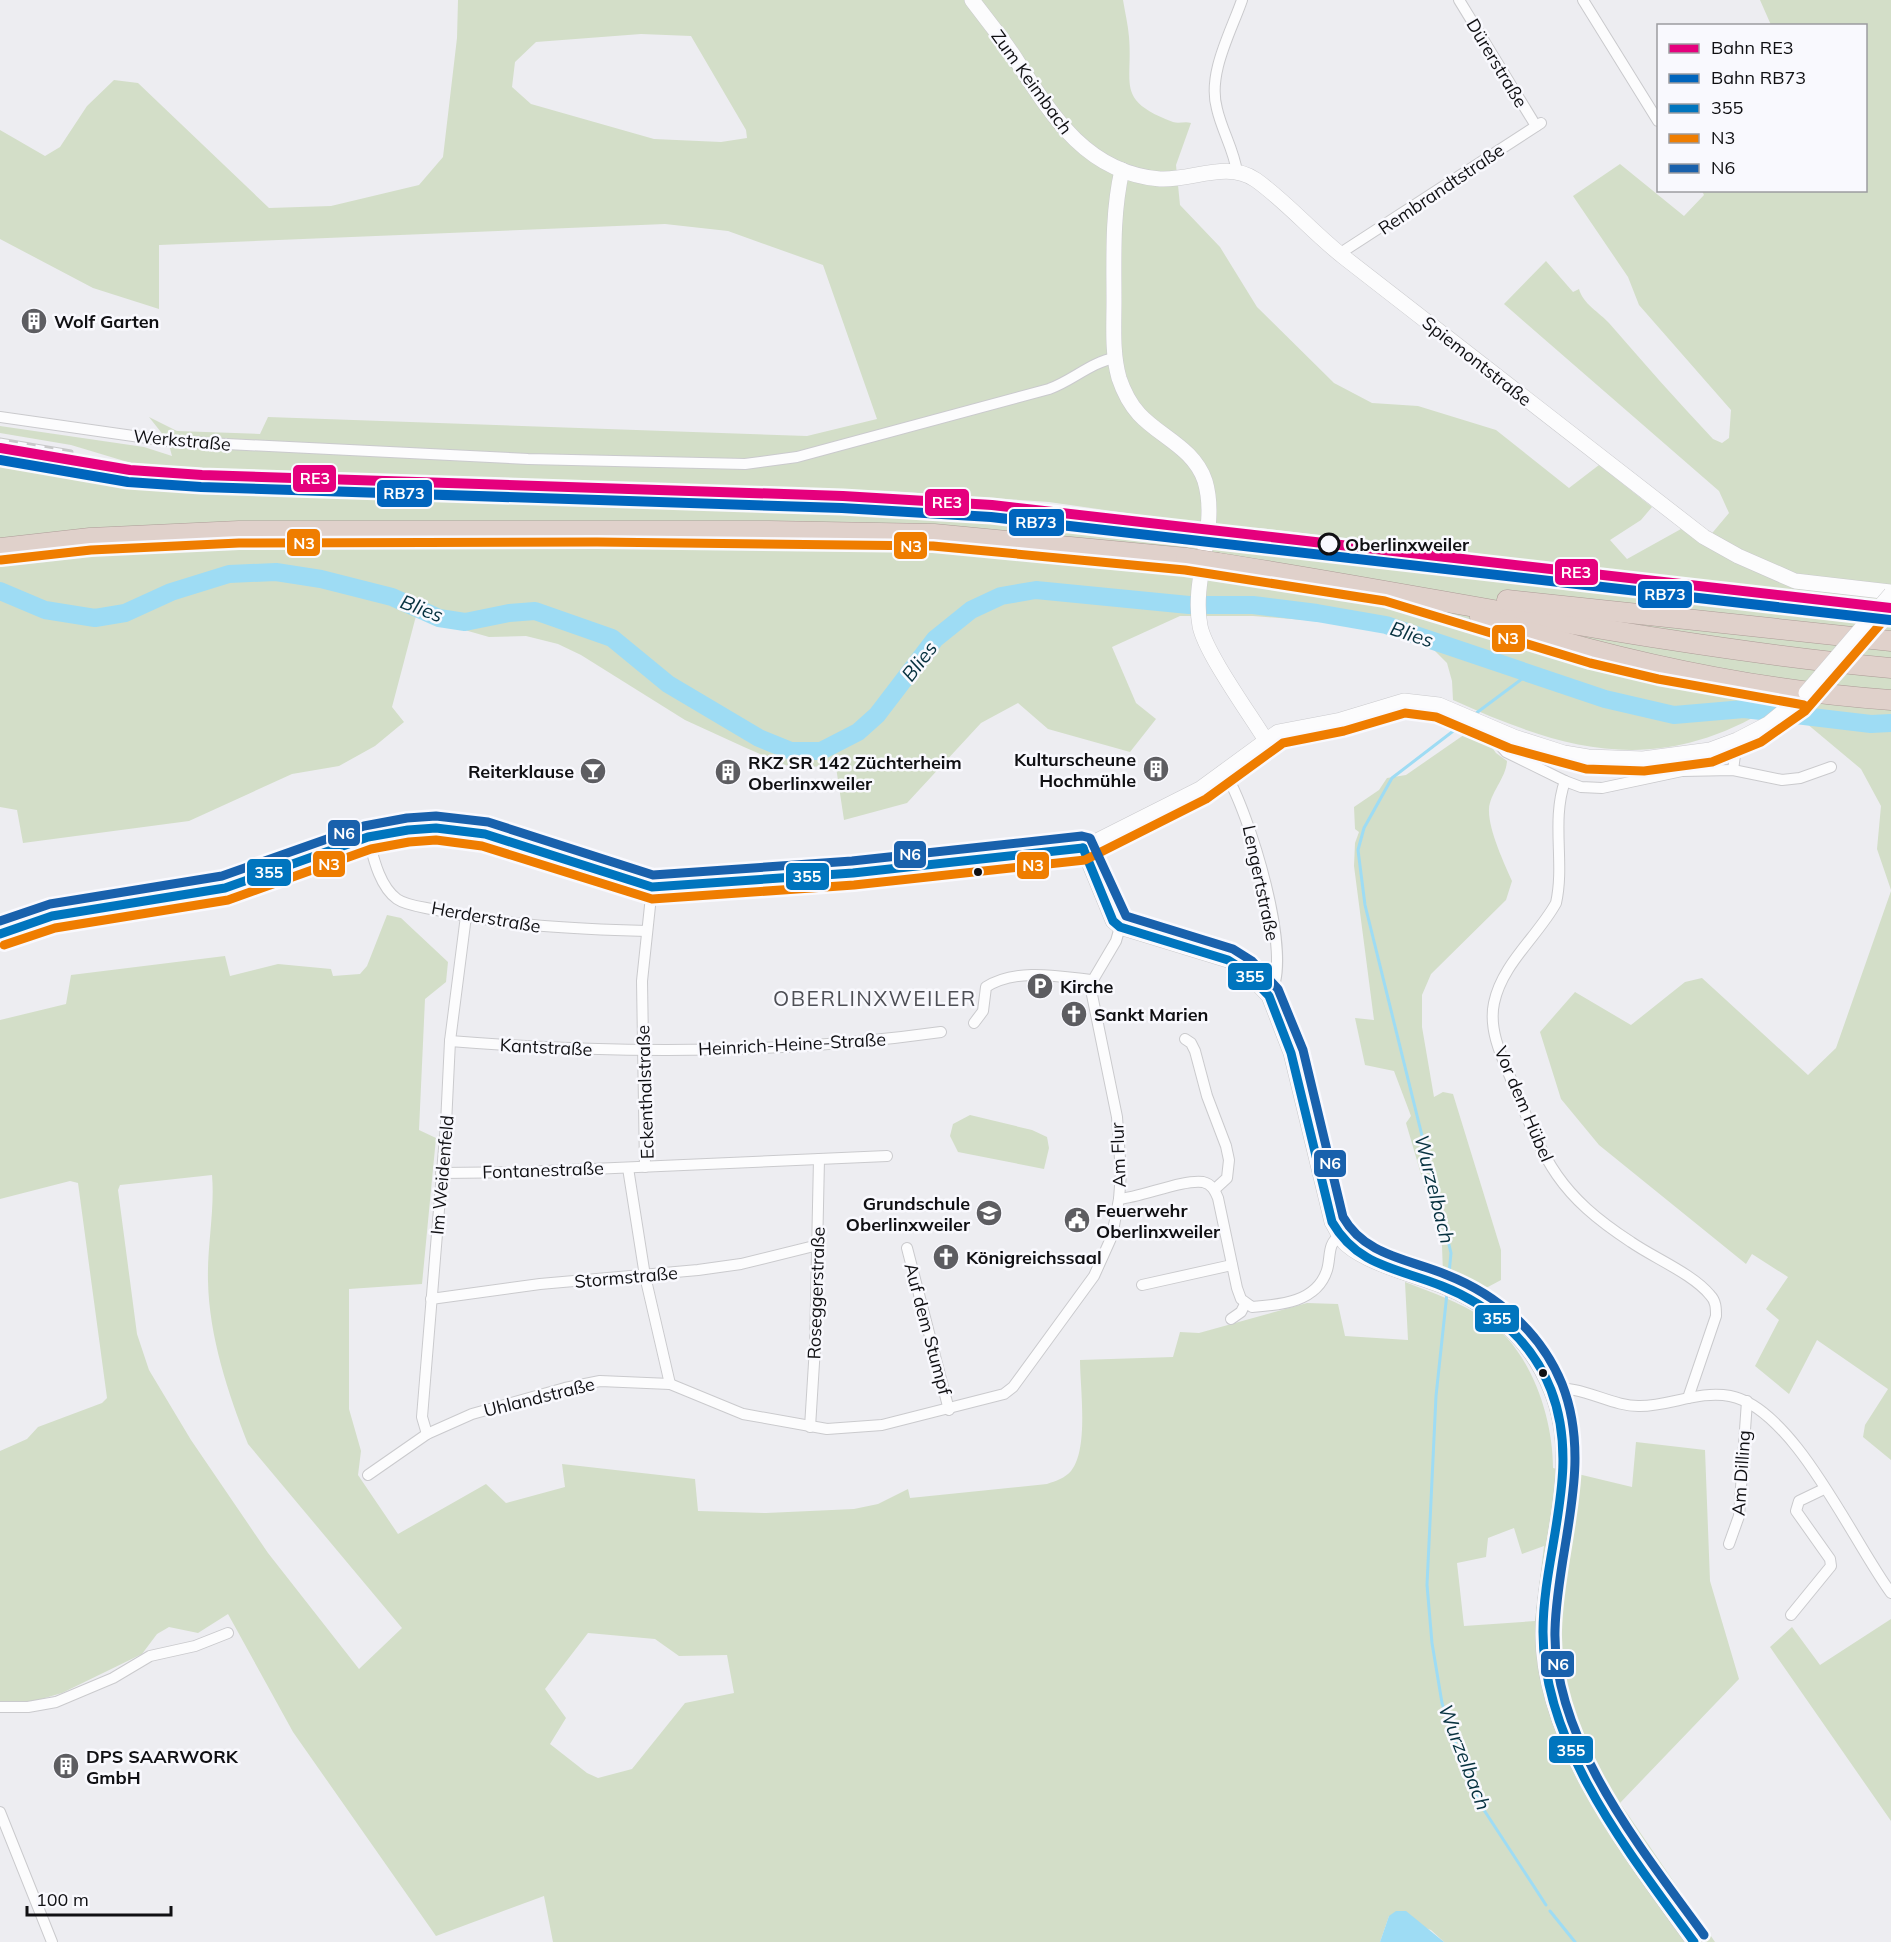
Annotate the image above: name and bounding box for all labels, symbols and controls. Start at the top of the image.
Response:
street label: Dürerstraße [1461,14,1533,112]
legend [1657,24,1867,192]
street label: Zum Keimbach [986,25,1078,139]
text: Bahn RE3 [1711,36,1794,59]
text: Bahn RB73 [1711,66,1806,89]
text: 355 [1711,96,1744,119]
text: N3 [1711,126,1735,149]
street label: Rembrandtstraße [1374,138,1508,240]
text: N6 [1711,156,1735,179]
building icon: Wolf Garten [19,306,49,336]
place label: Wolf Garten [54,310,159,333]
street label: Spiemontstraße [1418,311,1536,411]
street label: Werkstraße [132,424,232,456]
line badge: RE3 [292,464,337,493]
text: RE3 [300,468,330,488]
line badge: RB73 [376,479,433,508]
text: RB73 [383,483,425,503]
line badge: RE3 [924,488,970,517]
text: RE3 [932,492,962,512]
line badge: RB73 [1008,508,1065,537]
text: RB73 [1015,512,1057,532]
line badge: N3 [286,528,321,557]
line badge: N3 [893,531,928,560]
text: N3 [293,533,315,553]
marker: Oberlinxweiler [1318,533,1340,555]
place label: Oberlinxweiler [1345,533,1470,556]
text: N3 [900,536,922,556]
line badge: RE3 [1554,558,1599,586]
text: RE3 [1561,562,1591,582]
line badge: RB73 [1637,580,1693,609]
text: RB73 [1644,584,1686,604]
water label: Blies [397,588,447,628]
water label: Blies [1387,615,1437,653]
line badge: N3 [1491,624,1526,653]
text: N3 [1497,628,1519,648]
water label: Blies [896,636,942,686]
place label: Kulturscheune Hochmühle [1014,748,1136,792]
place label: RKZ SR 142 Züchterheim Oberlinxweiler [748,751,962,795]
building icon: Kulturscheune Hochmühle [1141,754,1171,784]
bar icon: Reiterklause [578,756,608,786]
building icon: RKZ SR 142 Züchterheim Oberlinxweiler [713,757,743,787]
place label: Reiterklause [468,760,574,783]
line badge: N6 [327,819,361,847]
text: N6 [333,823,355,843]
street label: Lengertstraße [1238,823,1284,943]
line badge: N6 [893,840,927,869]
text: N6 [899,844,921,864]
line badge: N3 [312,850,346,878]
line badge: N3 [1016,851,1050,880]
text: N3 [318,854,340,874]
text: N3 [1022,855,1044,875]
line badge: 355 [246,858,292,887]
text: 355 [255,862,284,882]
line badge: 355 [785,862,830,891]
text: 355 [793,866,822,886]
unlabelled marker [972,866,984,878]
street label: Herderstraße [430,896,542,938]
line badge: 355 [1227,962,1273,991]
text: 355 [1236,966,1265,986]
parking icon: Kirche [1025,971,1055,1001]
place label: Kirche [1060,975,1114,998]
district label: OBERLINXWEILER [773,985,977,1011]
church icon: Sankt Marien [1059,999,1089,1029]
place label: Sankt Marien [1094,1003,1208,1026]
street label: Eckenthalstraße [631,1024,659,1160]
street label: Heinrich-Heine-Straße [697,1028,887,1060]
street label: Kantstraße [499,1033,593,1061]
street label: Vor dem Hübel [1489,1043,1559,1165]
street label: Im Weidenfeld [425,1114,459,1236]
street label: Am Flur [1105,1122,1131,1188]
water label: Wurzelbach [1409,1132,1461,1246]
line badge: N6 [1313,1149,1347,1178]
text: N6 [1319,1153,1341,1173]
street label: Fontanestraße [482,1156,604,1184]
place label: Grundschule Oberlinxweiler [846,1192,971,1236]
school or university icon: Grundschule Oberlinxweiler [974,1198,1004,1228]
place label: Feuerwehr Oberlinxweiler [1096,1199,1221,1243]
public building icon: Feuerwehr Oberlinxweiler [1062,1205,1092,1235]
street label: Roseggerstraße [802,1226,830,1360]
church icon: Königreichssaal [931,1242,961,1272]
place label: Königreichssaal [966,1246,1102,1269]
street label: Auf dem Stumpf [899,1260,957,1399]
street label: Stormstraße [573,1261,679,1293]
line badge: 355 [1474,1304,1520,1333]
text: 355 [1483,1308,1512,1328]
unlabelled marker [1537,1367,1549,1379]
street label: Uhlandstraße [481,1372,597,1422]
street label: Am Dilling [1727,1429,1755,1517]
line badge: N6 [1540,1650,1575,1678]
text: N6 [1547,1654,1569,1674]
water label: Wurzelbach [1433,1700,1497,1814]
line badge: 355 [1548,1735,1594,1764]
text: 355 [1557,1740,1586,1760]
place label: DPS SAARWORK GmbH [86,1745,239,1789]
building icon: DPS SAARWORK GmbH [51,1751,81,1781]
scale bar [27,1879,171,1917]
text: 100 m [36,1888,89,1911]

